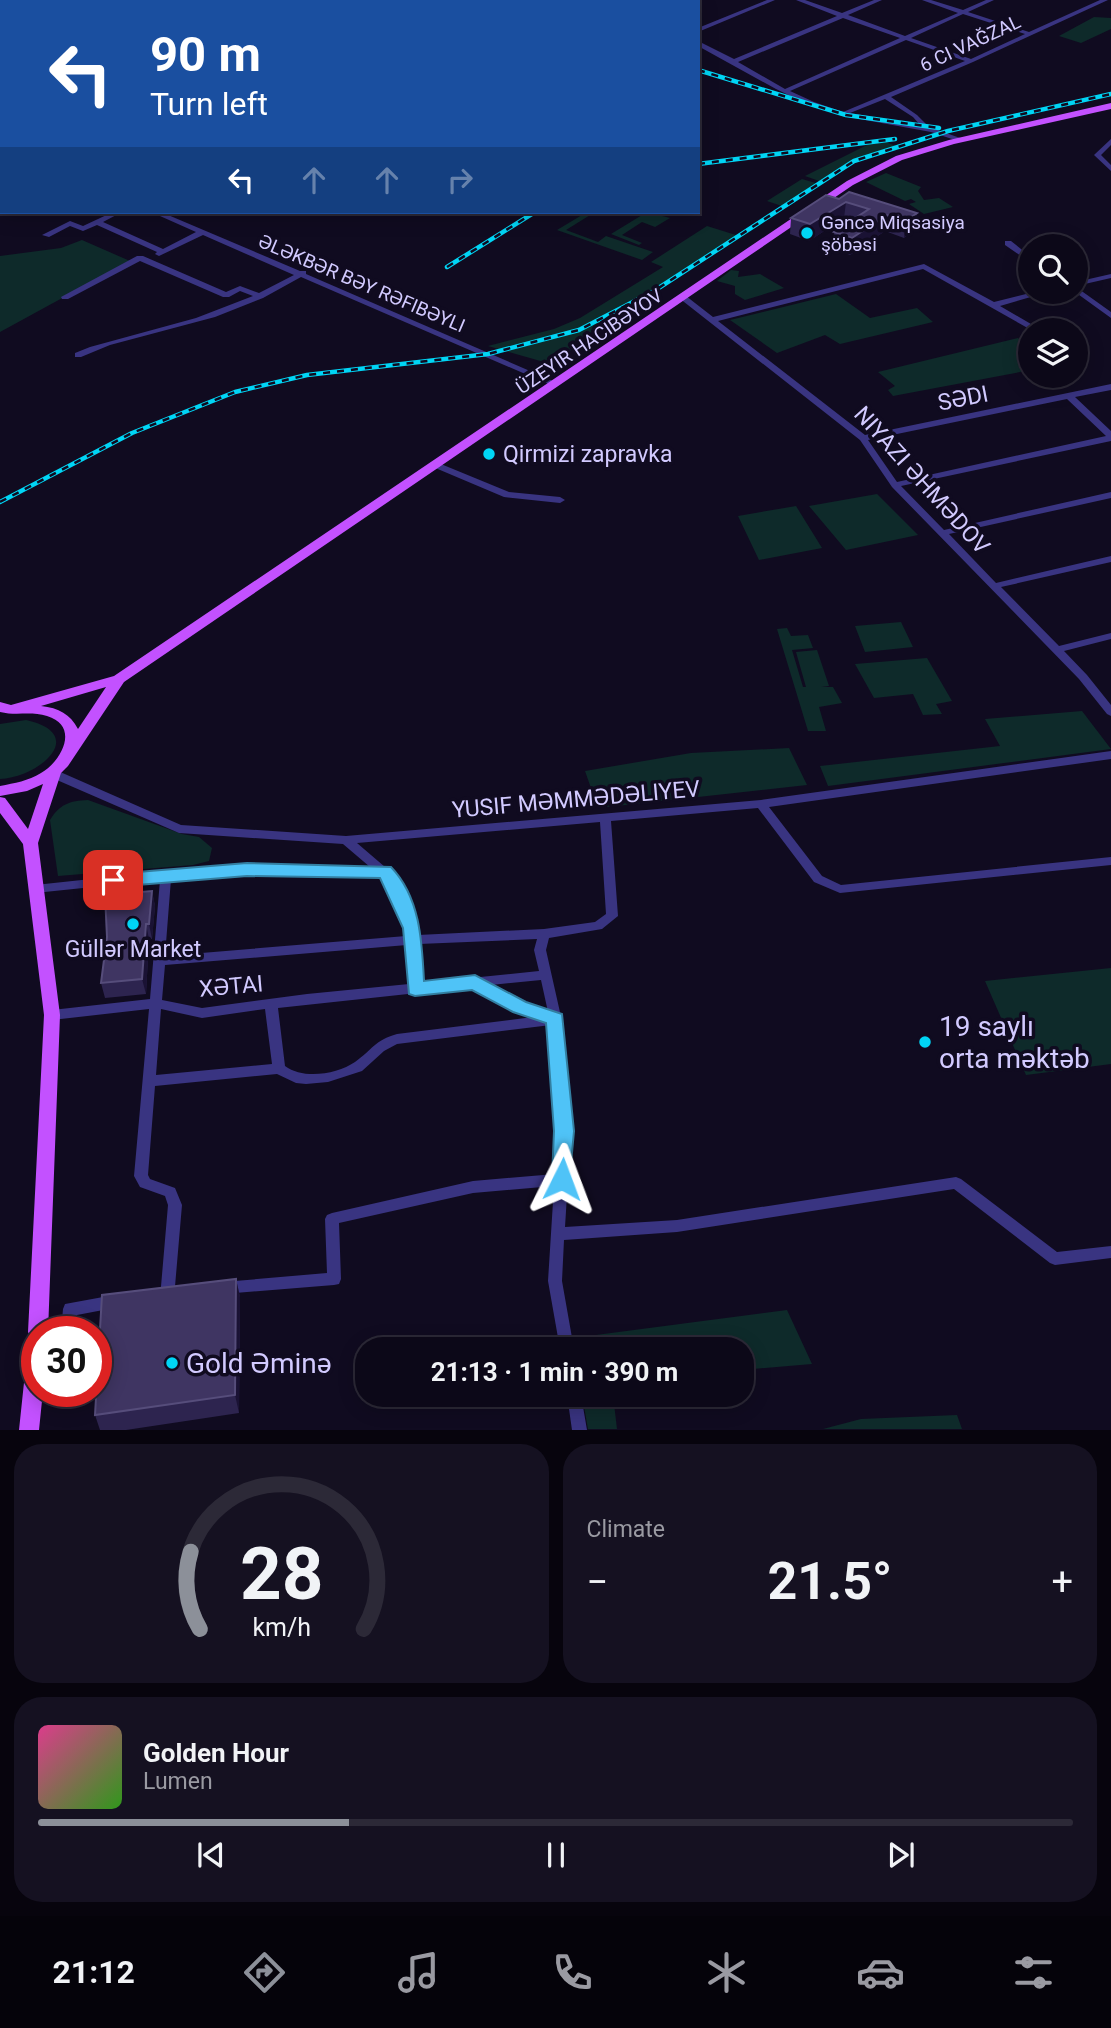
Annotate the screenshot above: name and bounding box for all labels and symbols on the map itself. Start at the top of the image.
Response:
street label: 6 CI VAĞZAL [916,10,1024,77]
place label: Gəncə Miqsasiya şöbəsi [821,211,965,256]
marker: Gəncə Miqsasiya şöbəsi [799,225,815,241]
street label: ƏLƏKBƏR BƏY RƏFIBƏYLI [255,229,469,337]
street label: ÜZEYIR HACIBƏYOV [512,284,667,399]
street label: SƏDI [936,380,991,417]
street label: NIYAZI ƏHMƏDOV [848,401,995,560]
place label: Qirmizi zapravka [503,441,673,468]
marker: Qirmizi zapravka [481,446,497,462]
street label: YUSIF MƏMMƏDƏLIYEV [451,775,702,824]
pin [83,850,143,910]
marker: Güllər Market [125,916,141,932]
place label: Güllər Market [65,936,201,963]
street label: XƏTAI [198,970,264,1003]
place label: 19 saylı orta məktəb [939,1010,1090,1075]
marker: 19 saylı orta məktəb [917,1034,933,1050]
position arrow [525,1142,599,1216]
speed limit sign: 30 [21,1316,112,1407]
place label: Gold Əminə [186,1347,332,1380]
marker: Gold Əminə [164,1355,180,1371]

